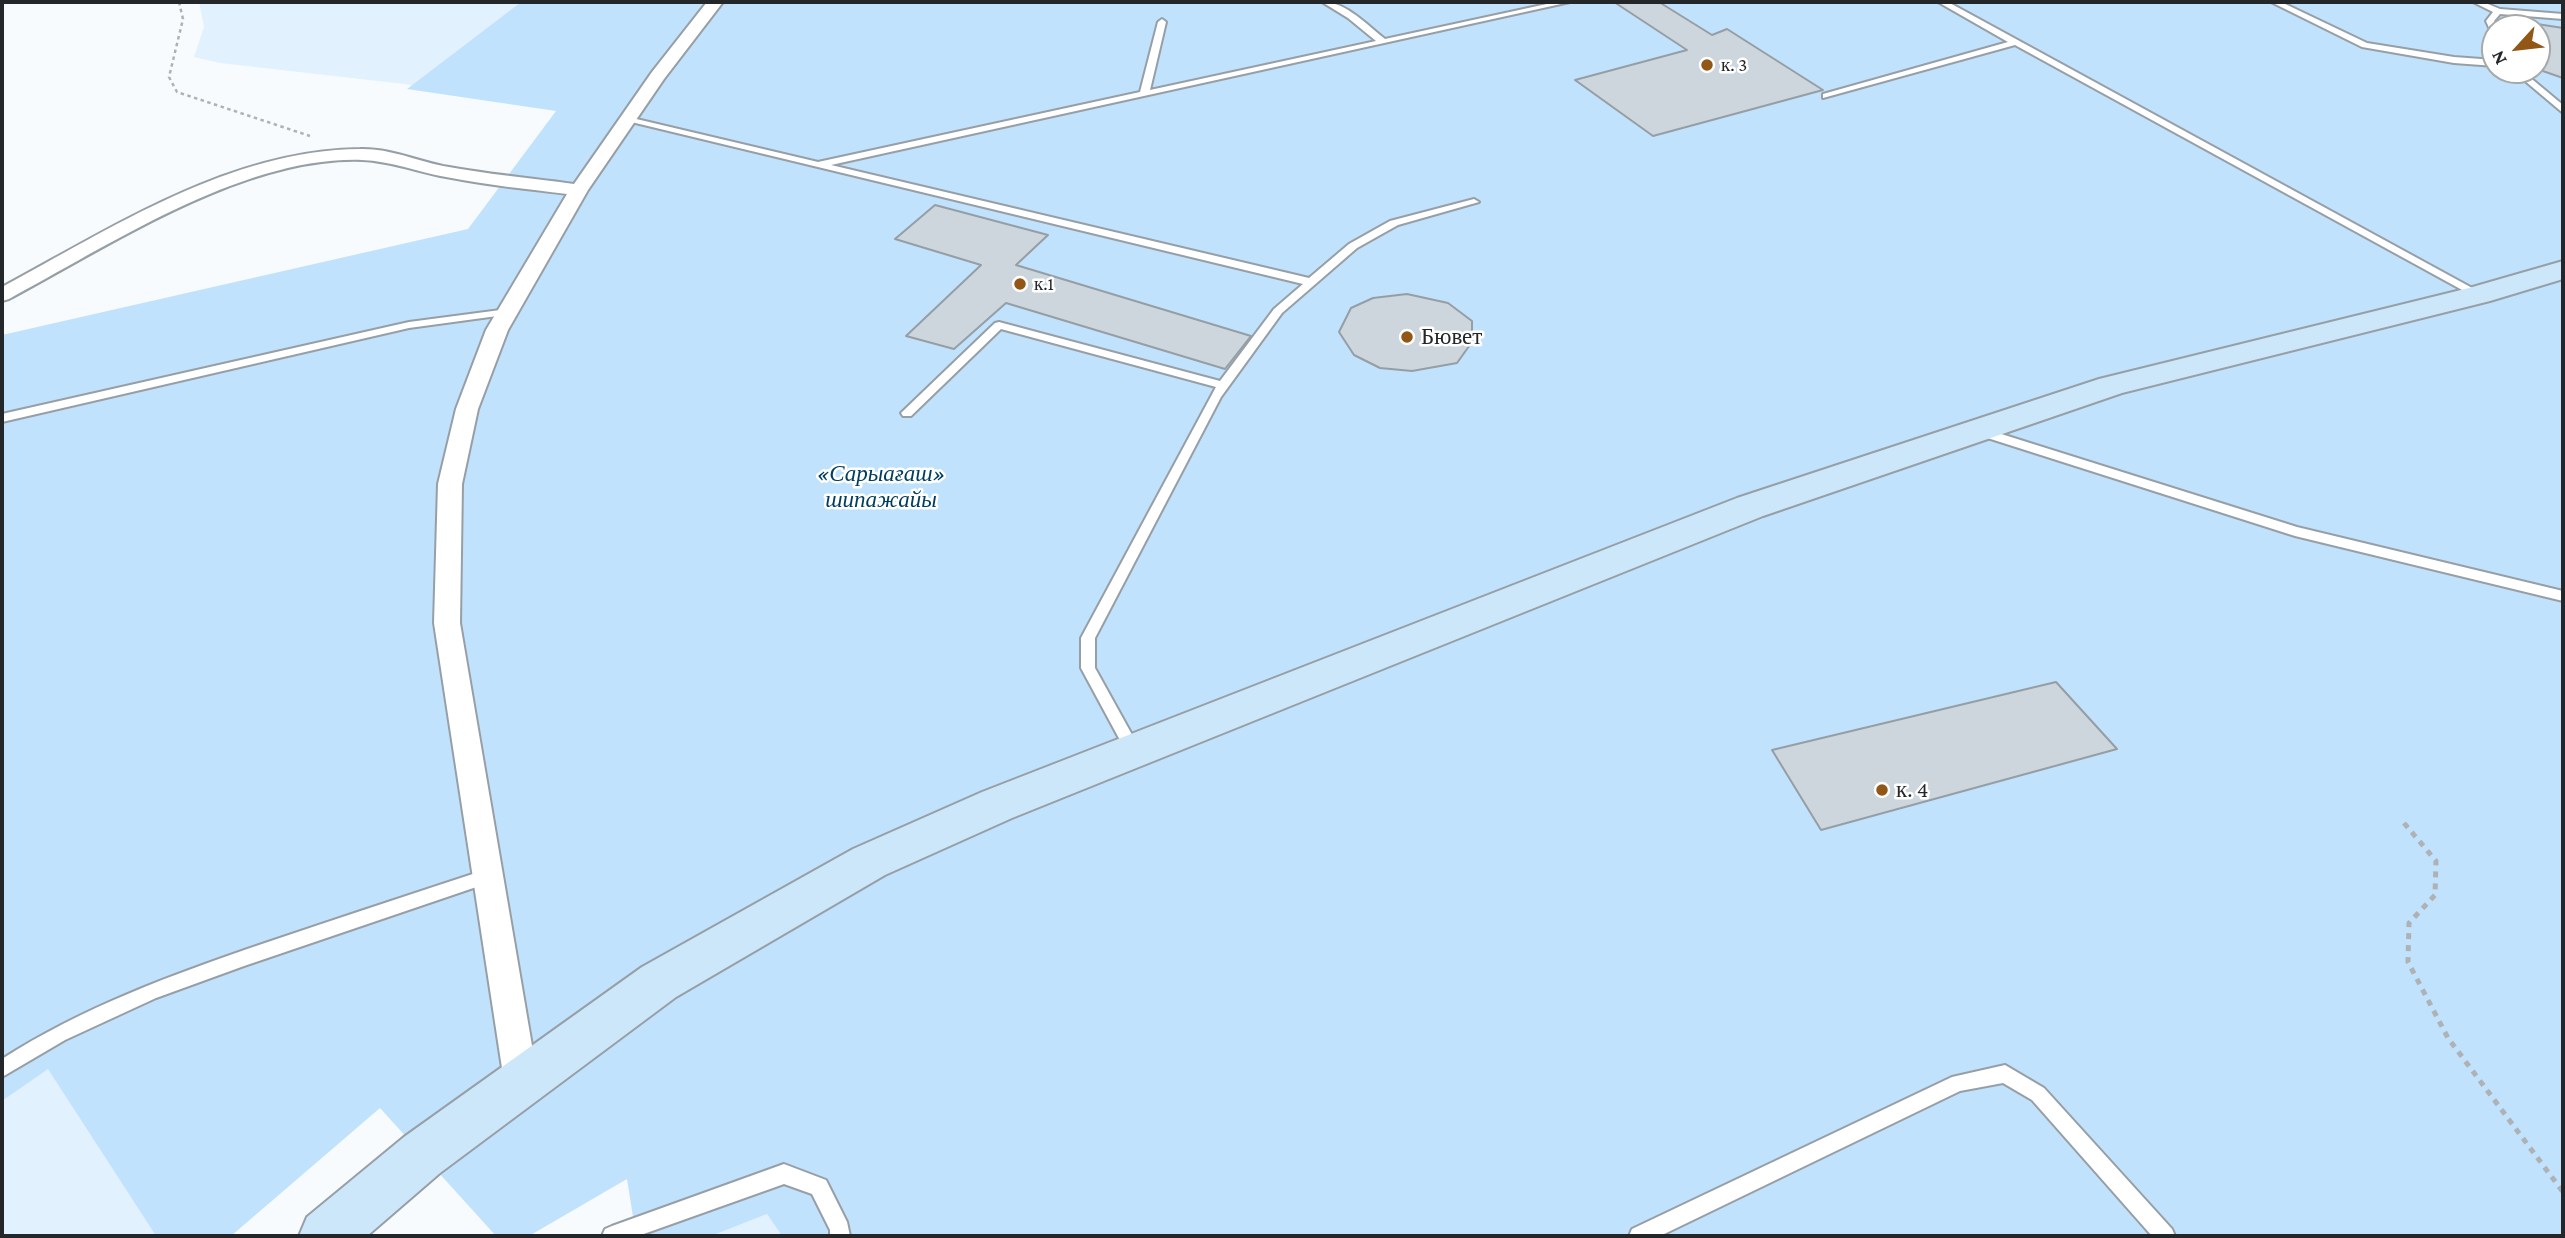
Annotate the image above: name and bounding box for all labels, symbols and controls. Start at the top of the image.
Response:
north arrow [2481,14,2551,84]
text: N [2486,47,2511,68]
place label: к. 3 [1721,54,1747,76]
marker: к. 3 [1699,57,1715,73]
place label: к.1 [1034,273,1054,295]
marker: к.1 [1012,276,1028,292]
place label: Бювет [1421,323,1482,351]
marker: Бювет [1399,329,1415,345]
park label: «Сарыағаш» шипажайы [817,460,945,514]
place label: к. 4 [1896,776,1928,804]
marker: к. 4 [1874,782,1890,798]

